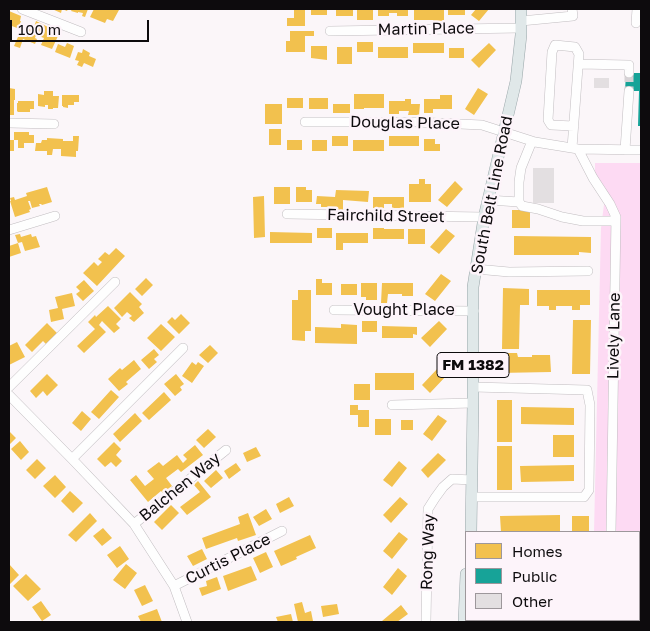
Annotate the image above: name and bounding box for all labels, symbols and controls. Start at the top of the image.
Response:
scale bar [12,10,151,42]
street label: Martin Place [378,19,474,39]
text: 100 m [18,20,61,38]
street label: Douglas Place [350,112,460,134]
street label: South Belt Line Road [467,114,517,276]
street label: Fairchild Street [327,205,445,227]
street label: Lively Lane [604,293,624,379]
street label: Vought Place [353,300,455,320]
road number: FM 1382 [437,352,509,378]
street label: Balchen Way [136,448,224,526]
street label: Rong Way [417,513,439,591]
street label: Curtis Place [182,529,274,589]
legend [465,531,640,621]
text: Homes [512,542,562,560]
text: Public [512,567,557,585]
text: Other [512,592,553,610]

